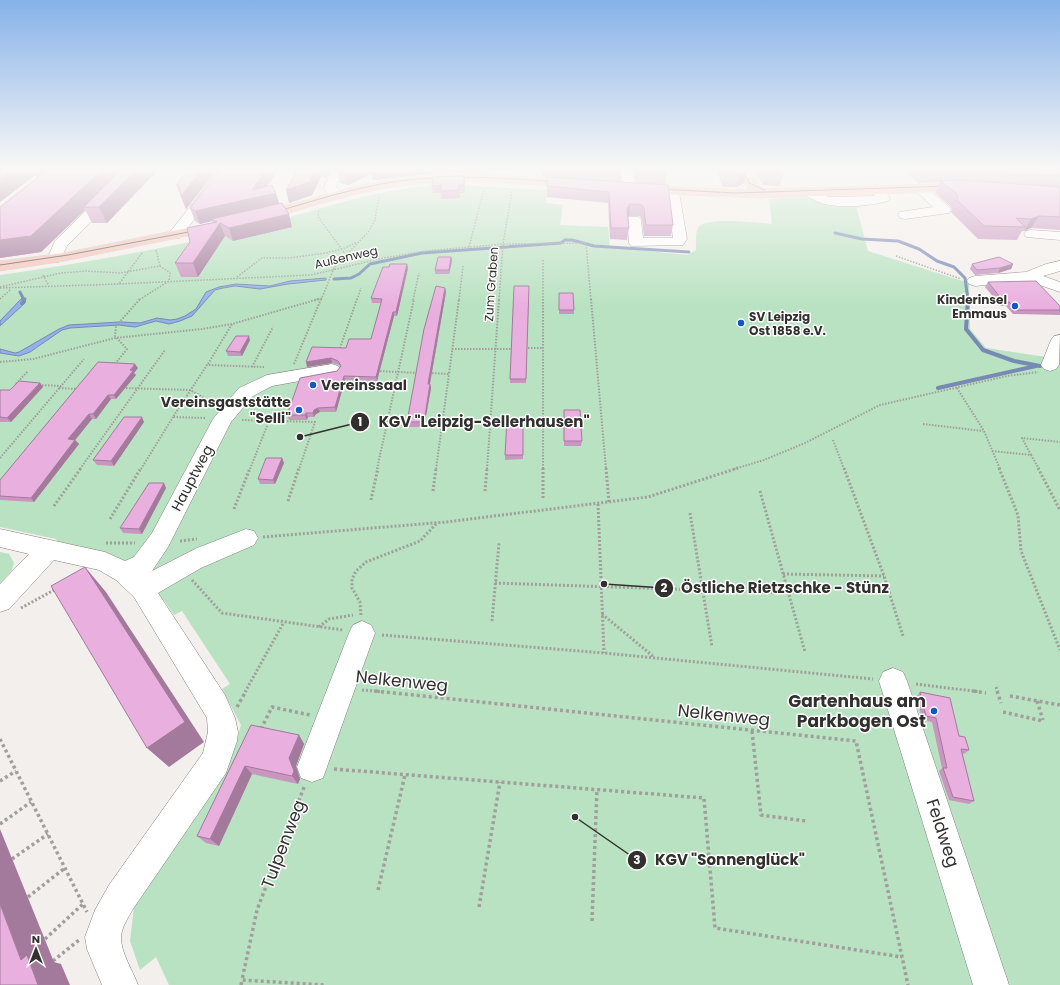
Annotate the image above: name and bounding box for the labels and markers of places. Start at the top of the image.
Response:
place label: Kinderinsel Emmaus [937,291,1007,322]
marker: Kinderinsel Emmaus [1010,301,1020,311]
place label: SV Leipzig Ost 1858 e.V. [749,308,826,339]
marker: SV Leipzig Ost 1858 e.V. [736,318,746,328]
place label: Vereinssaal [321,375,407,395]
marker: Vereinssaal [308,380,318,390]
place label: Vereinsgaststätte "Selli" [161,392,291,428]
marker: Vereinsgaststätte "Selli" [294,405,304,415]
callout: KGV "Leipzig-Sellerhausen" [350,408,598,435]
callout: Östliche Rietzschke - Stünz [654,575,897,602]
place label: Gartenhaus am Parkbogen Ost [788,689,926,733]
marker: Gartenhaus am Parkbogen Ost [929,706,939,716]
callout: KGV "Sonnenglück" [627,846,813,873]

